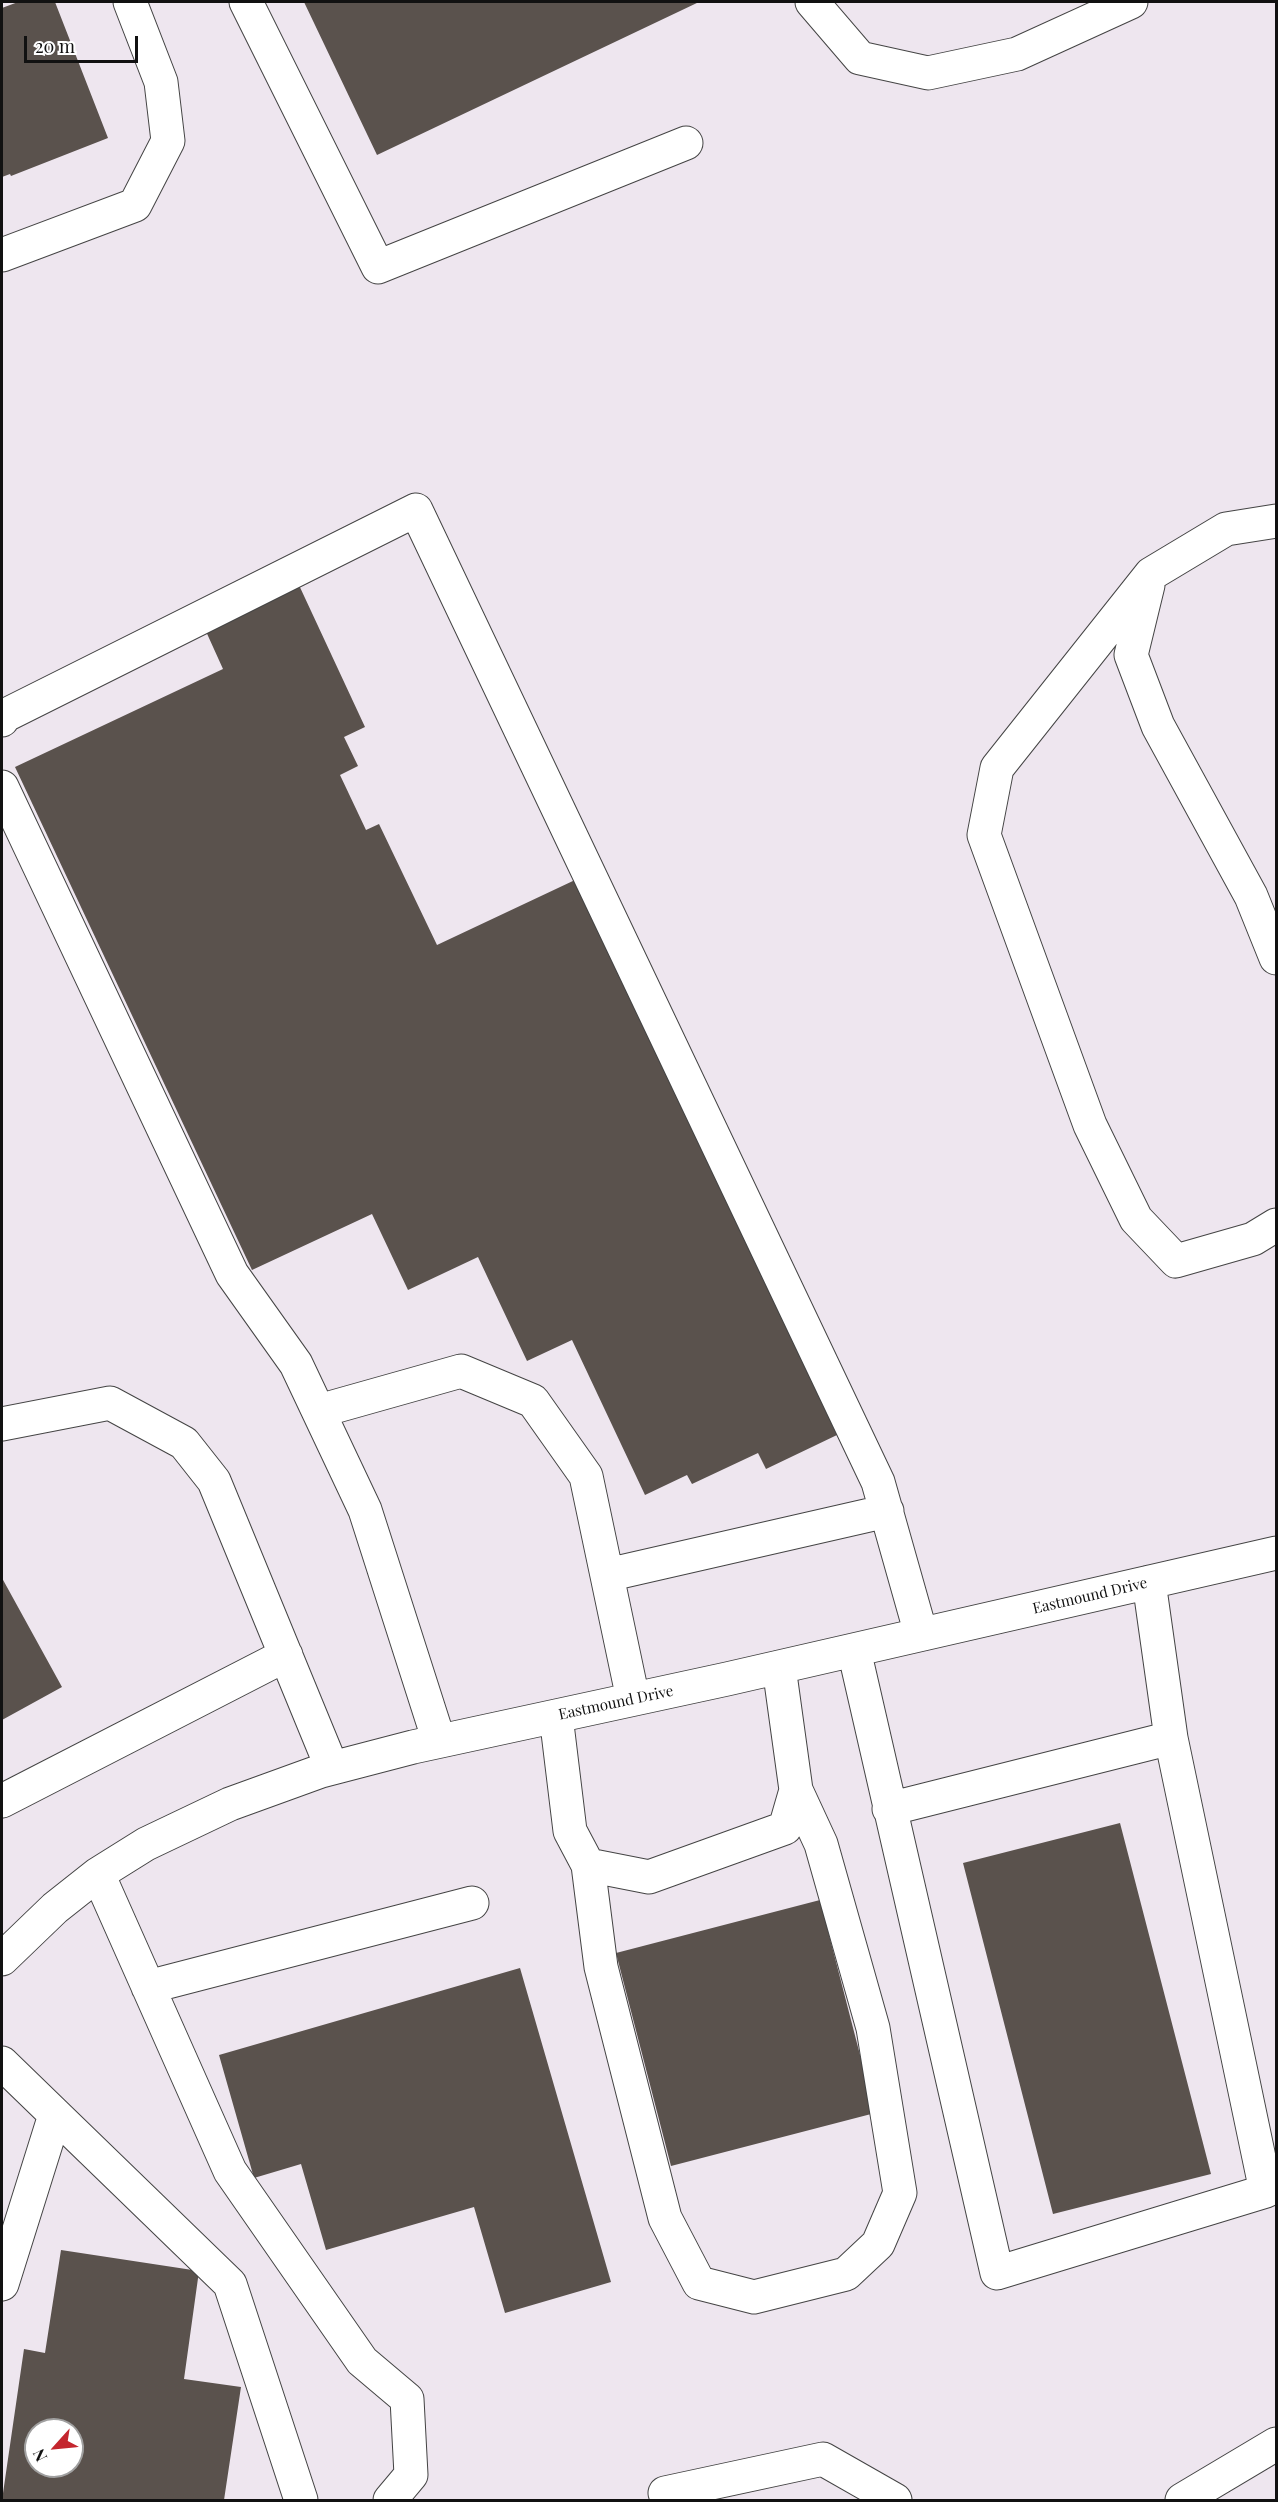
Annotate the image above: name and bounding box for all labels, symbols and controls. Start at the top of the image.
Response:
scale bar [27,24,141,62]
text: 20 m [35,34,75,58]
street label: Eastmound Drive [1031,1574,1149,1618]
street label: Eastmound Drive [557,1682,675,1724]
north arrow [24,2418,84,2478]
text: N [27,2446,51,2465]

